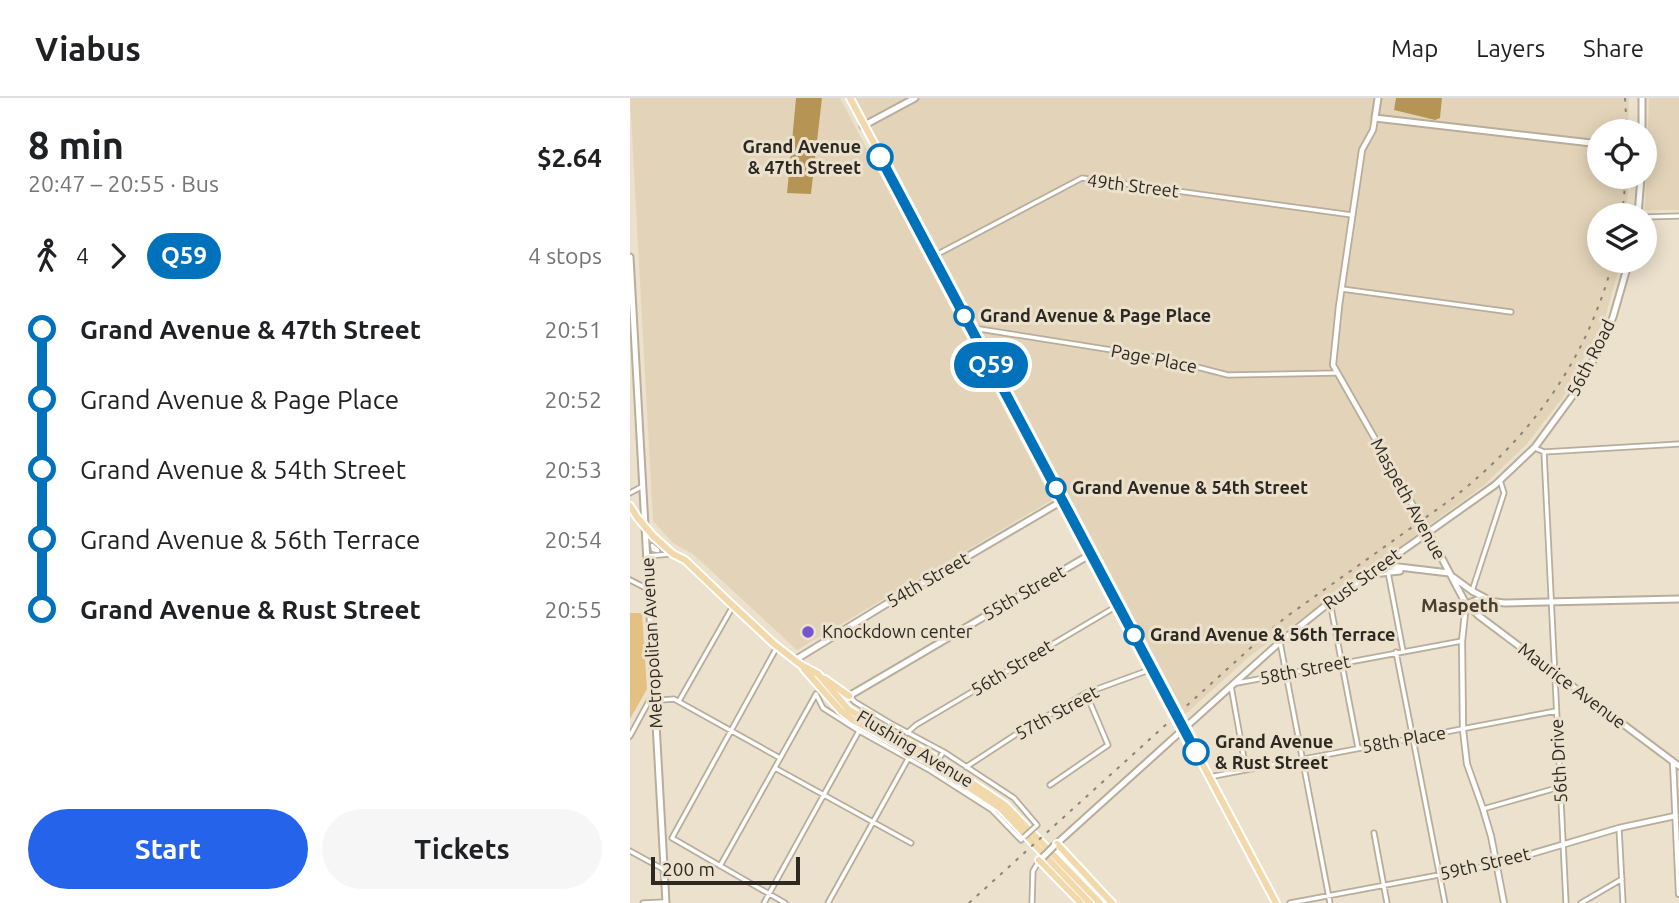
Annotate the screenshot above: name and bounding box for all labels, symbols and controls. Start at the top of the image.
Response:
text: Viabus [35,30,141,67]
text: Map [1391,35,1438,62]
text: Layers [1476,35,1545,62]
text: Share [1583,35,1644,62]
map controls [1587,119,1657,273]
button: locate [1587,119,1657,189]
text: 8 min [28,124,124,166]
place label: Grand Avenue & 47th Street [743,136,861,177]
text: $2.64 [537,143,602,172]
marker: Grand Avenue & 47th Street [867,144,893,170]
street label: 49th Street [1086,169,1180,201]
text: 20:47 – 20:55 · Bus [28,171,219,196]
button: layers [1587,203,1657,273]
icon: walk [28,237,66,275]
icon: forward [99,237,137,275]
text: Q59 [161,242,207,269]
text: 4 [76,243,89,268]
text: 4 stops [528,243,602,268]
place label: Grand Avenue & Page Place [980,305,1211,325]
marker: Grand Avenue & Page Place [954,306,974,326]
text: Grand Avenue & 47th Street [80,315,421,344]
street label: 56th Road [1562,316,1618,399]
text: 20:51 [544,317,602,342]
street label: Page Place [1109,340,1199,376]
line badge: Q59 [951,342,1031,388]
text: Q59 [968,351,1014,378]
text: Grand Avenue & Page Place [80,385,399,414]
text: 20:52 [544,387,602,412]
street label: Maspeth Avenue [1367,435,1450,563]
text: Grand Avenue & 54th Street [80,455,406,484]
text: 20:53 [544,457,602,482]
place label: Grand Avenue & 54th Street [1072,477,1308,497]
marker: Grand Avenue & 54th Street [1046,478,1066,498]
text: Grand Avenue & 56th Terrace [80,525,420,554]
text: 20:54 [544,527,602,552]
street label: Rust Street [1319,543,1404,613]
street label: 54th Street [883,547,972,611]
street label: Metropolitan Avenue [637,557,665,729]
street label: 55th Street [979,560,1068,624]
district label: Maspeth [1421,594,1499,616]
text: Grand Avenue & Rust Street [80,595,421,624]
text: 20:55 [544,597,602,622]
place label: Knockdown center [822,621,973,641]
marker: Knockdown center [800,624,816,640]
place label: Grand Avenue & 56th Terrace [1150,624,1396,644]
marker: Grand Avenue & 56th Terrace [1124,625,1144,645]
street label: 56th Street [967,635,1056,699]
street label: Maurice Avenue [1515,638,1630,732]
street label: 58th Street [1258,650,1352,688]
street label: 57th Street [1011,681,1102,743]
street label: Flushing Avenue [854,705,977,791]
street label: 56th Drive [1546,718,1570,804]
street label: 58th Place [1360,722,1447,756]
place label: Grand Avenue & Rust Street [1215,731,1333,772]
marker: Grand Avenue & Rust Street [1183,739,1209,765]
button: Start [28,809,308,889]
button: Tickets [322,809,602,889]
street label: 59th Street [1438,843,1532,883]
scale bar [651,854,800,886]
text: 200 m [662,858,715,880]

